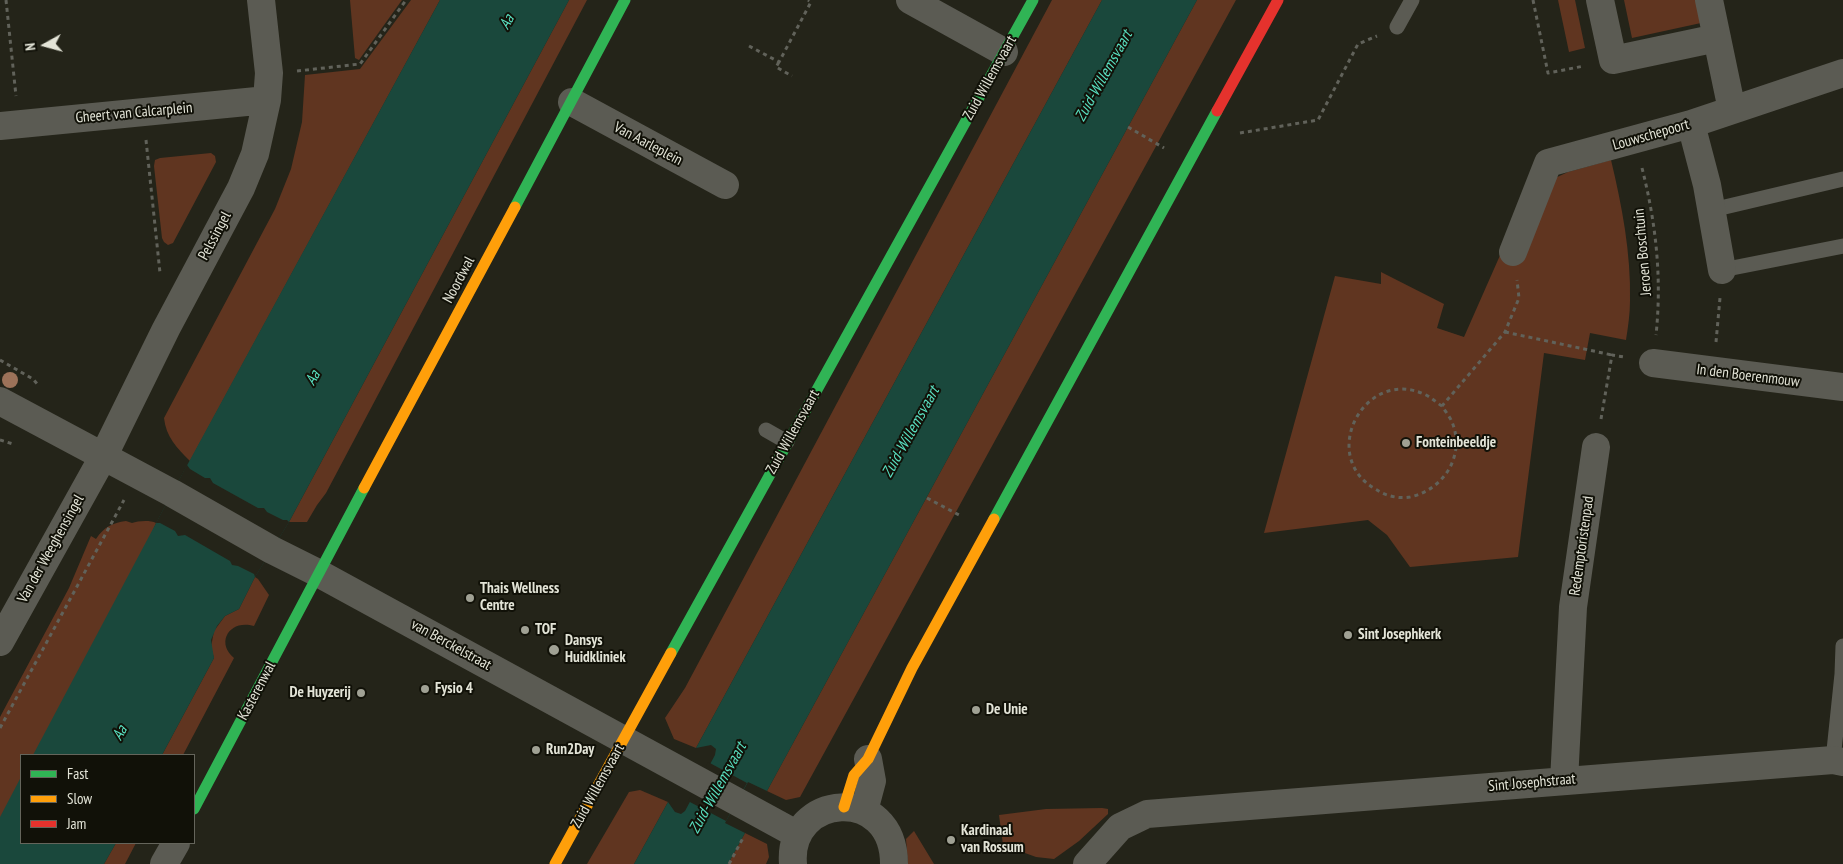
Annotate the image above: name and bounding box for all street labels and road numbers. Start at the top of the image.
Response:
street label: Zuid Willemsvaart [959,33,1021,123]
street label: Gheert van Calcarplein [75,99,193,127]
street label: Louwschepoort [1611,116,1691,154]
street label: Van Aarleplein [611,118,685,170]
street label: Jeroen Boschtuin [1630,208,1656,296]
street label: Pelssingel [195,209,235,263]
street label: Noordwal [439,254,479,306]
street label: In den Boerenmouw [1695,361,1801,391]
street label: Zuid Willemsvaart [762,387,824,477]
street label: Van der Weeghensingel [14,492,88,606]
street label: Redemptoristenpad [1566,495,1598,597]
street label: van Berckelstraat [408,616,494,674]
street label: Kasterenwal [234,659,280,723]
street label: Zuid Willemsvaart [567,741,629,831]
street label: Sint Josephstraat [1488,770,1576,796]

